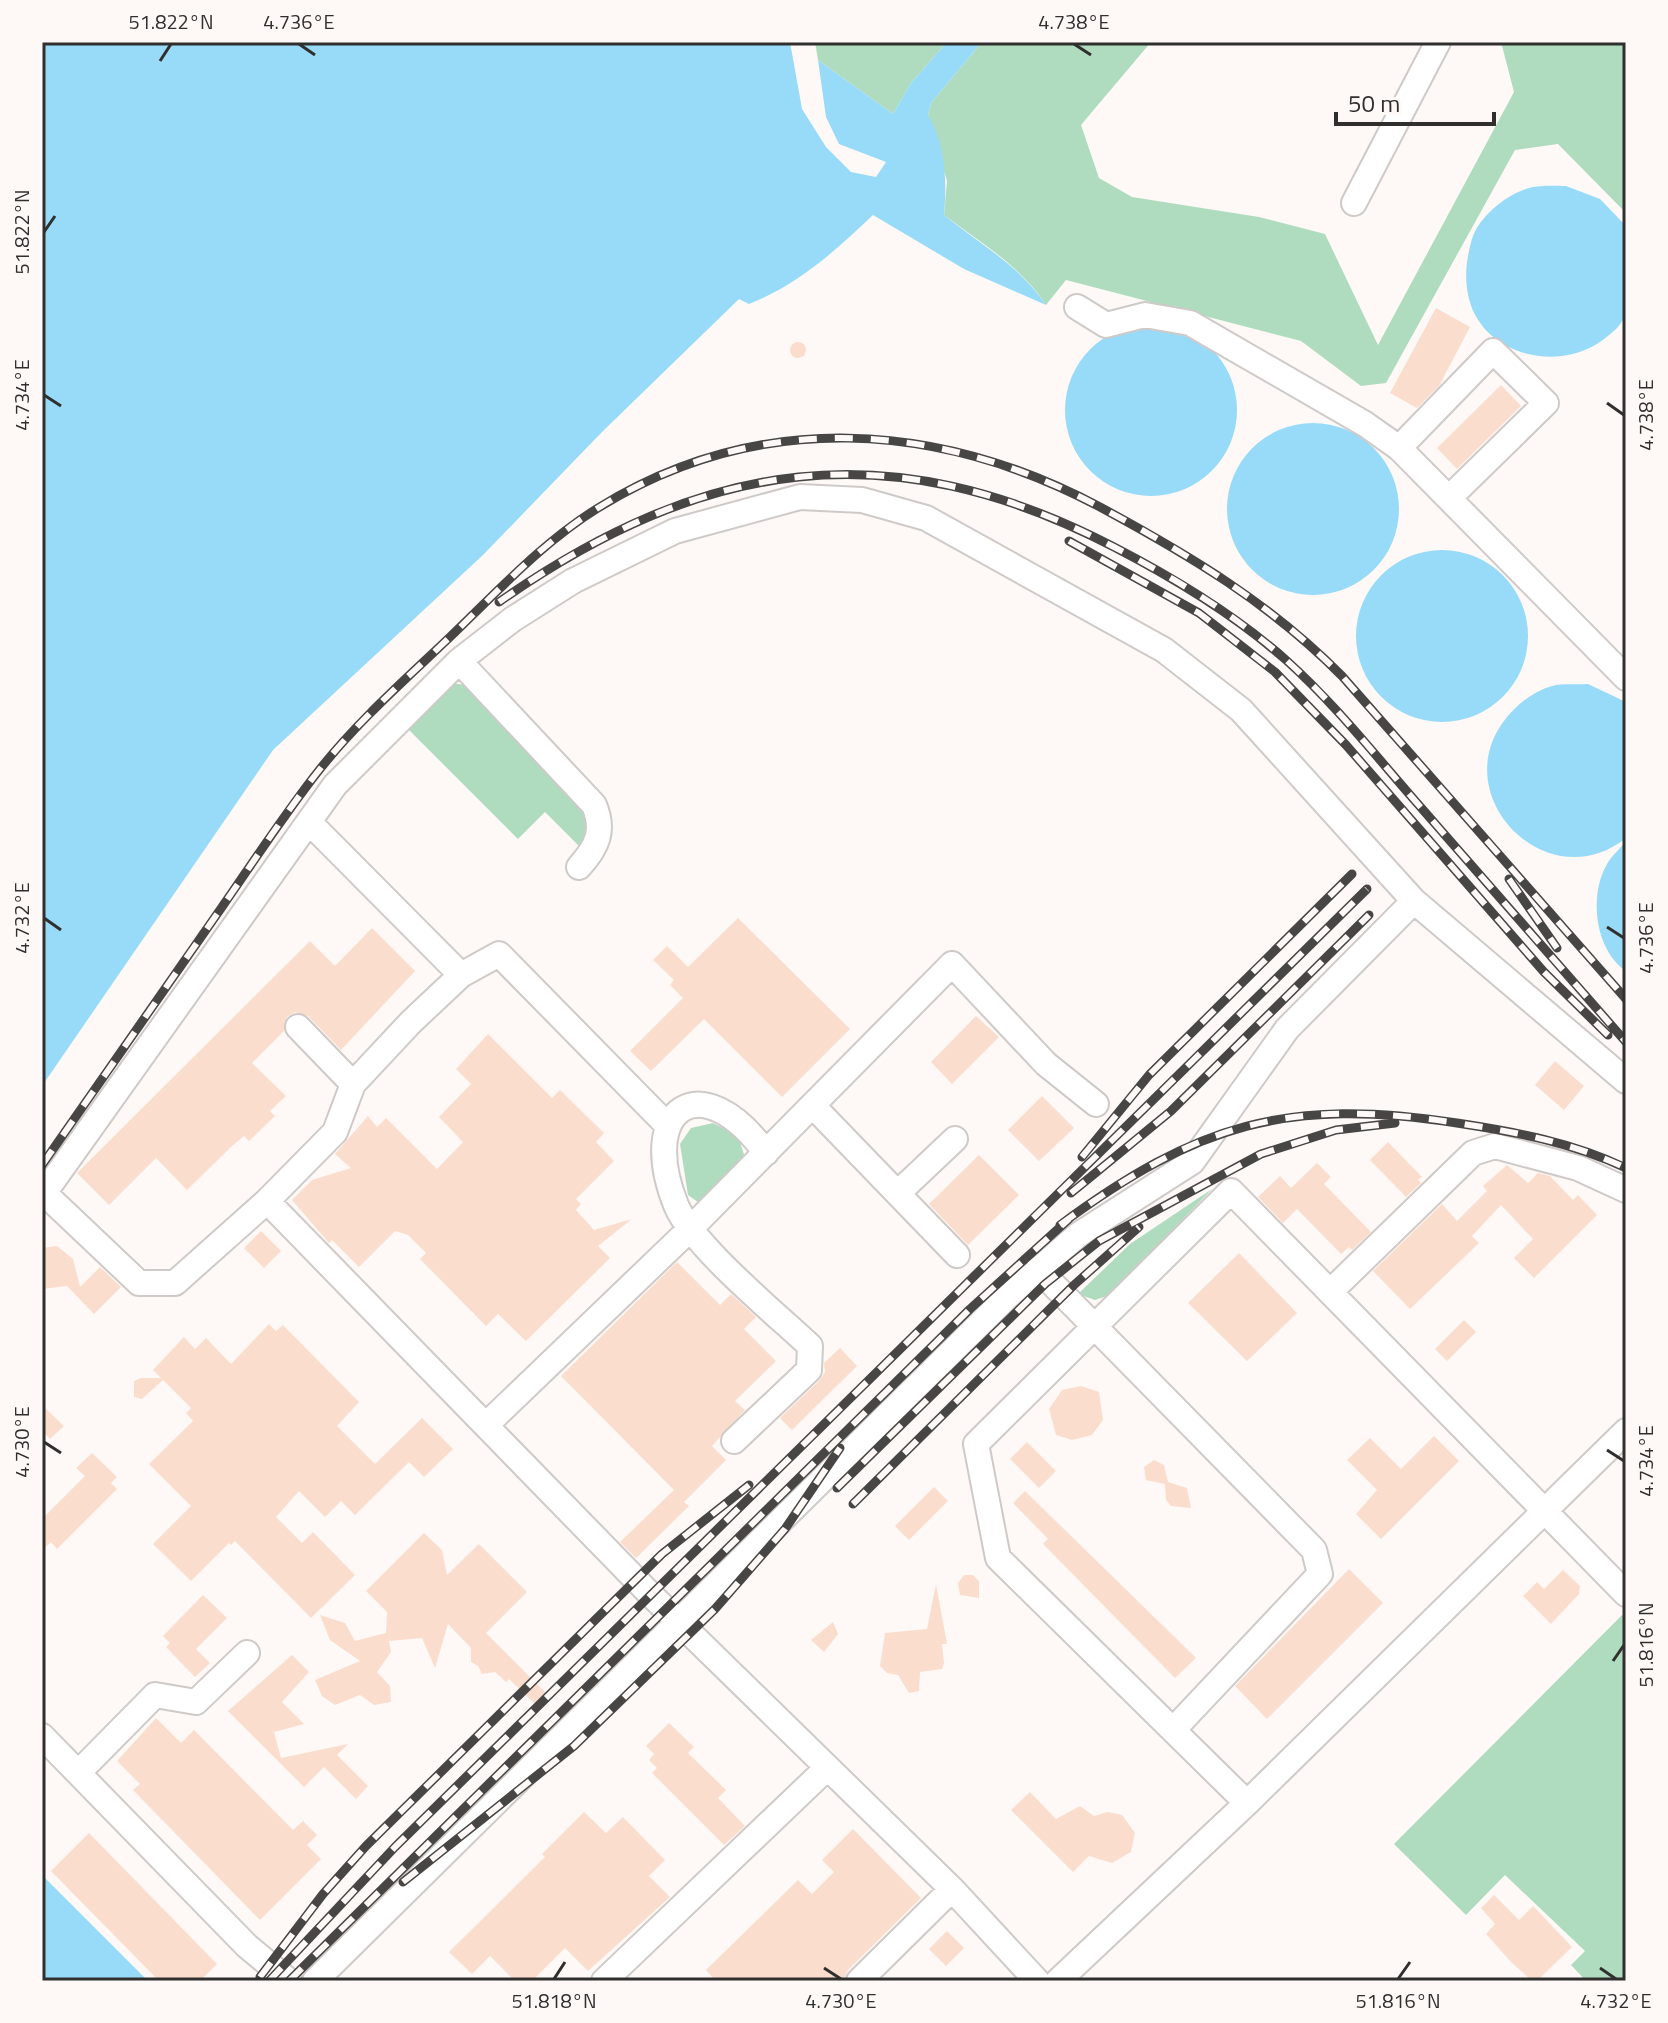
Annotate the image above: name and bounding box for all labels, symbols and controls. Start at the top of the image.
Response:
text: 51.822°N [128,6,214,37]
text: 4.736°E [263,6,335,37]
text: 4.738°E [1038,6,1110,37]
scale bar [1336,76,1494,126]
text: 50 m [1348,85,1400,121]
text: 51.822°N [6,189,37,275]
text: 4.734°E [6,359,37,431]
text: 4.738°E [1630,379,1661,451]
text: 4.732°E [6,882,37,954]
text: 4.736°E [1630,902,1661,974]
text: 4.730°E [6,1406,37,1478]
text: 4.734°E [1630,1425,1661,1497]
text: 51.816°N [1630,1602,1661,1688]
text: 51.818°N [511,1985,597,2016]
text: 4.730°E [805,1985,877,2016]
text: 51.816°N [1355,1985,1441,2016]
text: 4.732°E [1580,1985,1652,2016]

